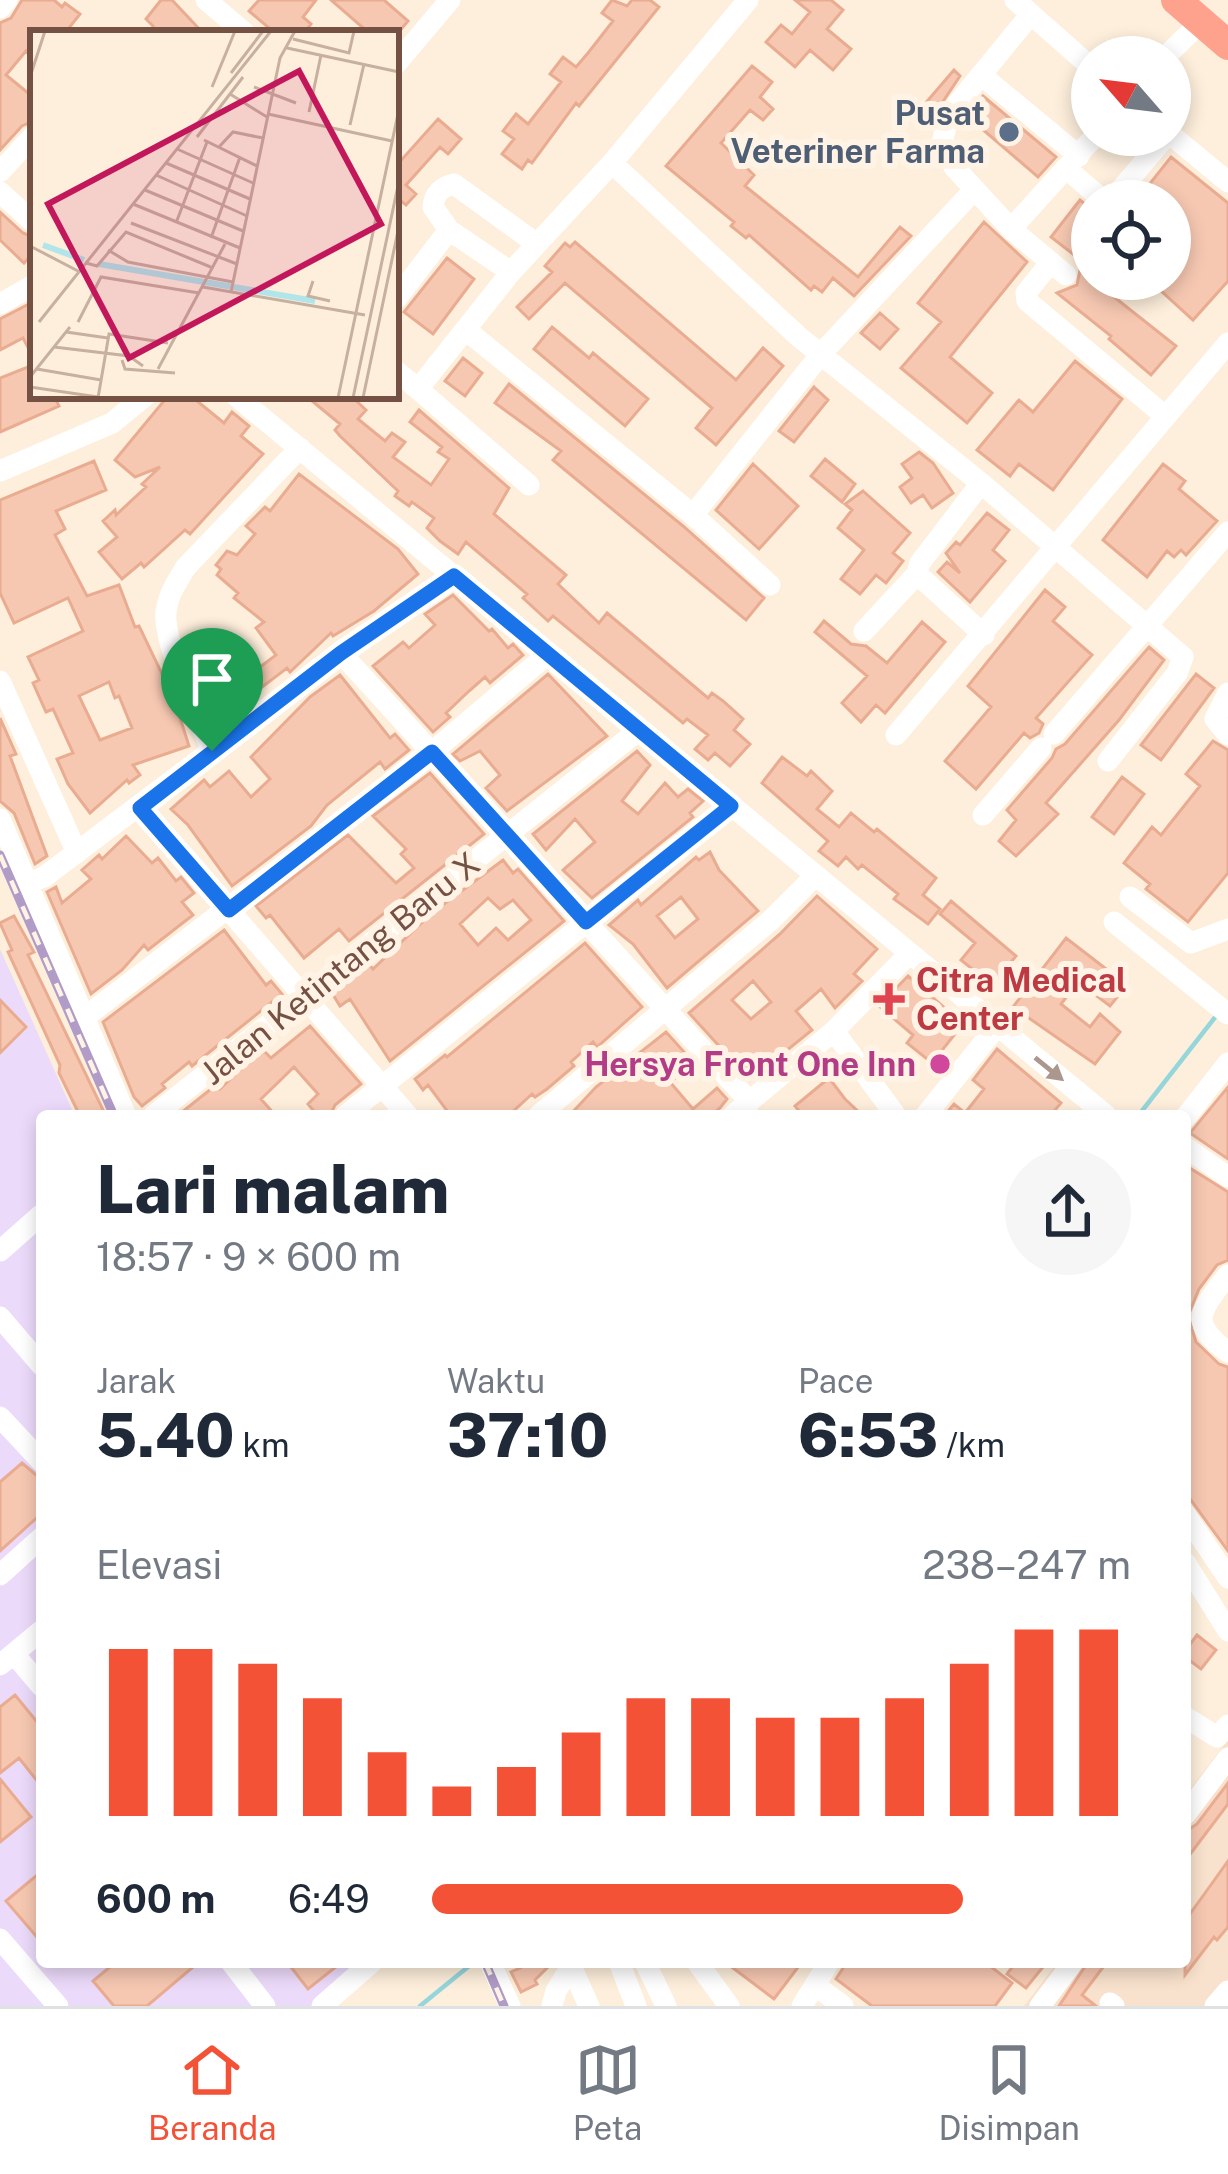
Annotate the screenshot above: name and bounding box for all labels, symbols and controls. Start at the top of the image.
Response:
inset map [30,30,399,399]
north arrow [1071,36,1191,156]
map controls [1071,36,1191,300]
place label: Pusat Veteriner Farma [730,94,985,170]
marker: Pusat Veteriner Farma [996,119,1022,145]
button: locate [1071,180,1191,300]
pin [161,628,263,751]
icon: arrive [179,646,245,712]
street label: Jalan Ketintang Baru X [193,844,487,1092]
place label: Citra Medical Center [916,961,1127,1037]
marker: Citra Medical Center [873,983,905,1015]
place label: Hersya Front One Inn [584,1045,916,1083]
marker: Hersya Front One Inn [927,1051,953,1077]
one-way arrow [1033,1055,1064,1081]
button: share [1005,1149,1131,1275]
text: Lari malam [96,1150,450,1228]
text: 18:57 · 9 × 600 m [96,1234,401,1280]
text: Jarak [96,1362,176,1400]
text: Waktu [447,1362,545,1400]
text: Pace [798,1362,873,1400]
text: 5.40 [96,1400,234,1471]
text: 37:10 [447,1400,608,1471]
text: 6:53 [798,1400,938,1471]
text: km [234,1426,290,1464]
text: /km [938,1426,1005,1464]
text: Elevasi [96,1542,222,1588]
text: 238–247 m [922,1542,1131,1588]
text: 600 m [96,1876,216,1922]
text: 6:49 [288,1876,370,1922]
tab: Beranda [148,2037,277,2147]
tab: Peta [573,2037,642,2147]
tab: Disimpan [939,2037,1080,2147]

